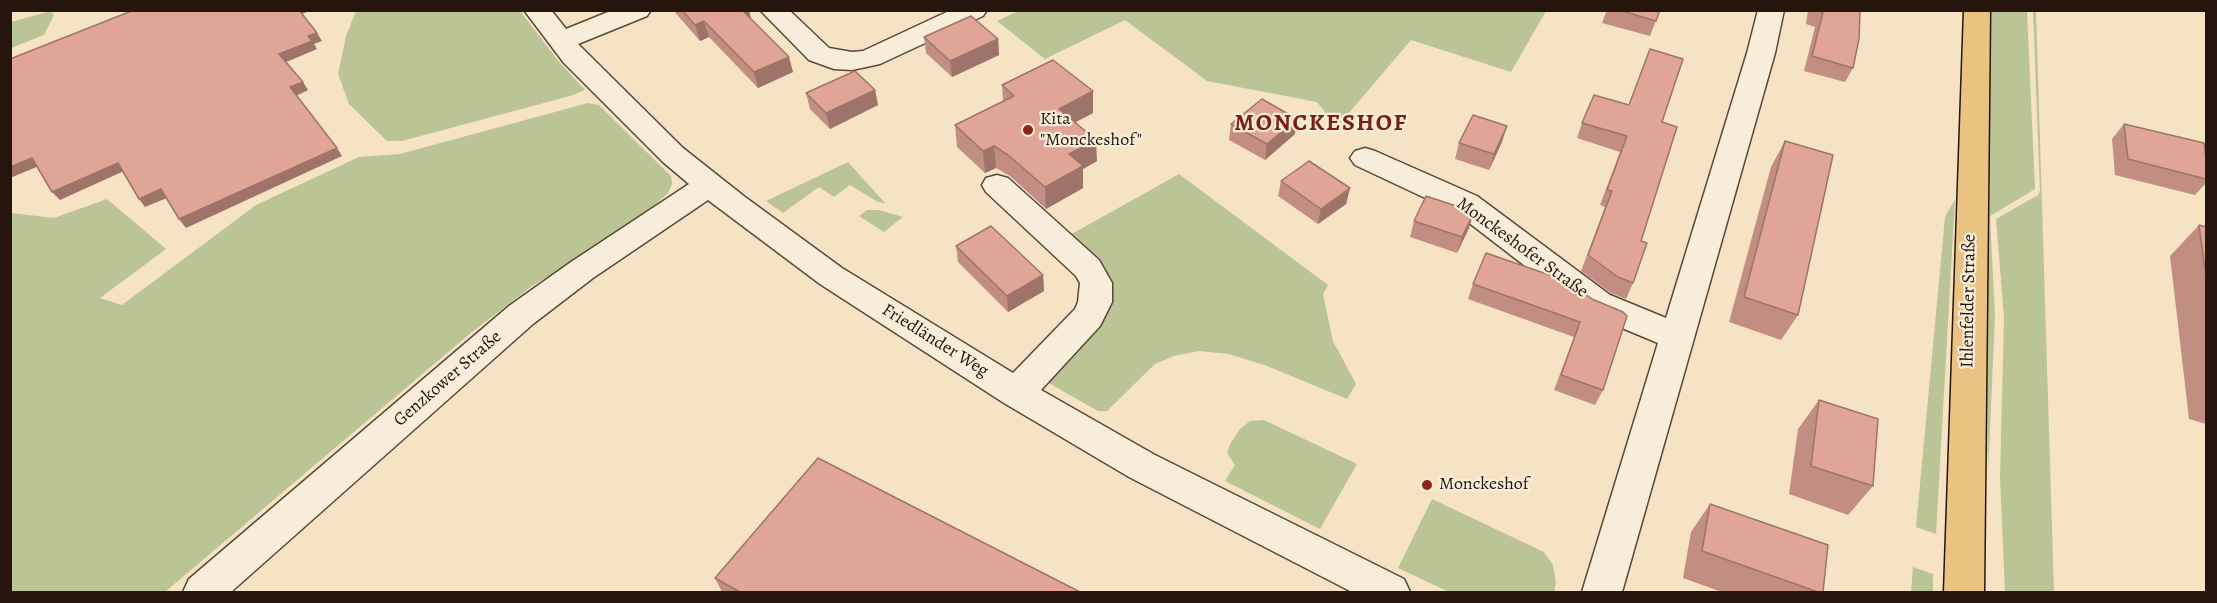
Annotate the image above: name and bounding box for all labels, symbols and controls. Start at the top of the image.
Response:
place label: Kita "Monckeshof" [1040,109,1142,152]
district label: MONCKESHOF [1234,110,1408,138]
marker: Kita "Monckeshof" [1021,123,1035,137]
street label: Monckeshofer Straße [1452,193,1592,303]
street label: Ihlenfelder Straße [1957,234,1981,368]
street label: Friedländer Weg [878,300,992,382]
street label: Genzkower Straße [390,326,506,432]
place label: Monckeshof [1439,474,1529,496]
marker: Monckeshof [1420,478,1434,492]

